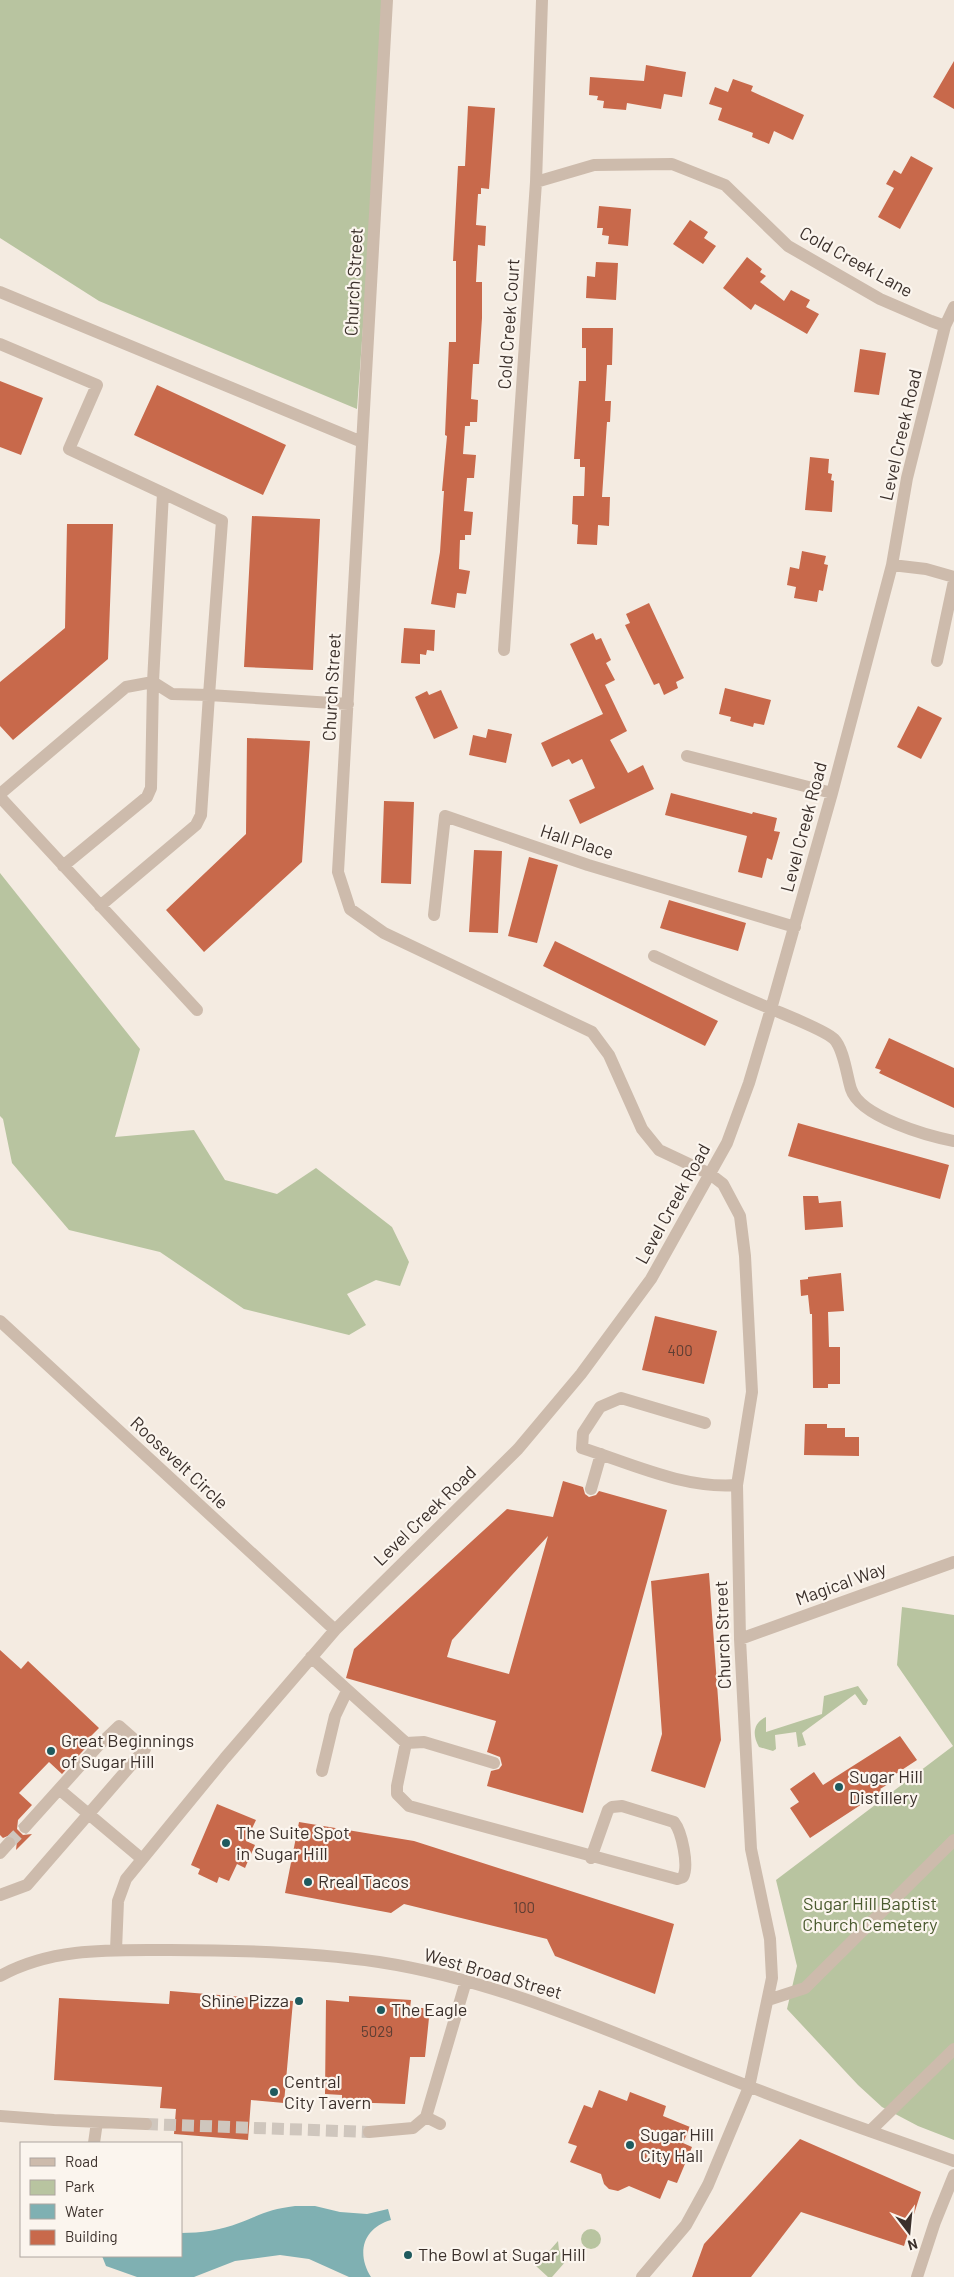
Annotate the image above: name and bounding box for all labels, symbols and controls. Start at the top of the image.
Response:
street label: Cold Creek Lane [796,221,917,301]
street label: Church Street [339,227,367,337]
street label: Cold Creek Court [492,258,524,390]
street label: Level Creek Road [874,367,926,503]
street label: Church Street [317,632,345,742]
street label: Level Creek Road [775,759,831,894]
street label: Hall Place [538,819,617,863]
street label: Level Creek Road [630,1140,714,1268]
house number: 400 [667,1341,693,1359]
street label: Roosevelt Circle [126,1411,233,1513]
street label: Level Creek Road [368,1461,480,1570]
street label: Magical Way [792,1556,889,1610]
street label: Church Street [709,1580,735,1690]
place label: Great Beginnings of Sugar Hill [61,1729,194,1772]
marker: Great Beginnings of Sugar Hill [45,1745,57,1757]
place label: Sugar Hill Distillery [849,1765,923,1808]
marker: Sugar Hill Distillery [833,1781,845,1793]
place label: The Suite Spot in Sugar Hill [236,1821,350,1864]
marker: The Suite Spot in Sugar Hill [220,1837,232,1849]
place label: Rreal Tacos [318,1870,409,1892]
marker: Rreal Tacos [302,1876,314,1888]
park label: Sugar Hill Baptist Church Cemetery [802,1892,938,1935]
house number: 100 [513,1898,535,1916]
street label: West Broad Street [422,1943,565,2003]
place label: Shine Pizza [201,1989,289,2011]
marker: Shine Pizza [293,1995,305,2007]
place label: The Eagle [391,1998,467,2020]
marker: The Eagle [375,2004,387,2016]
house number: 5029 [361,2022,393,2040]
place label: Central City Tavern [284,2070,371,2113]
marker: Central City Tavern [268,2086,280,2098]
place label: Sugar Hill City Hall [640,2123,714,2166]
marker: Sugar Hill City Hall [624,2139,636,2151]
legend [20,2142,182,2257]
text: Road [65,2152,98,2170]
text: Park [65,2177,95,2195]
text: Water [65,2202,104,2220]
north arrow [884,2207,934,2257]
text: Building [65,2227,118,2245]
text: N [906,2236,920,2254]
place label: The Bowl at Sugar Hill [418,2243,586,2265]
marker: The Bowl at Sugar Hill [402,2249,414,2261]

